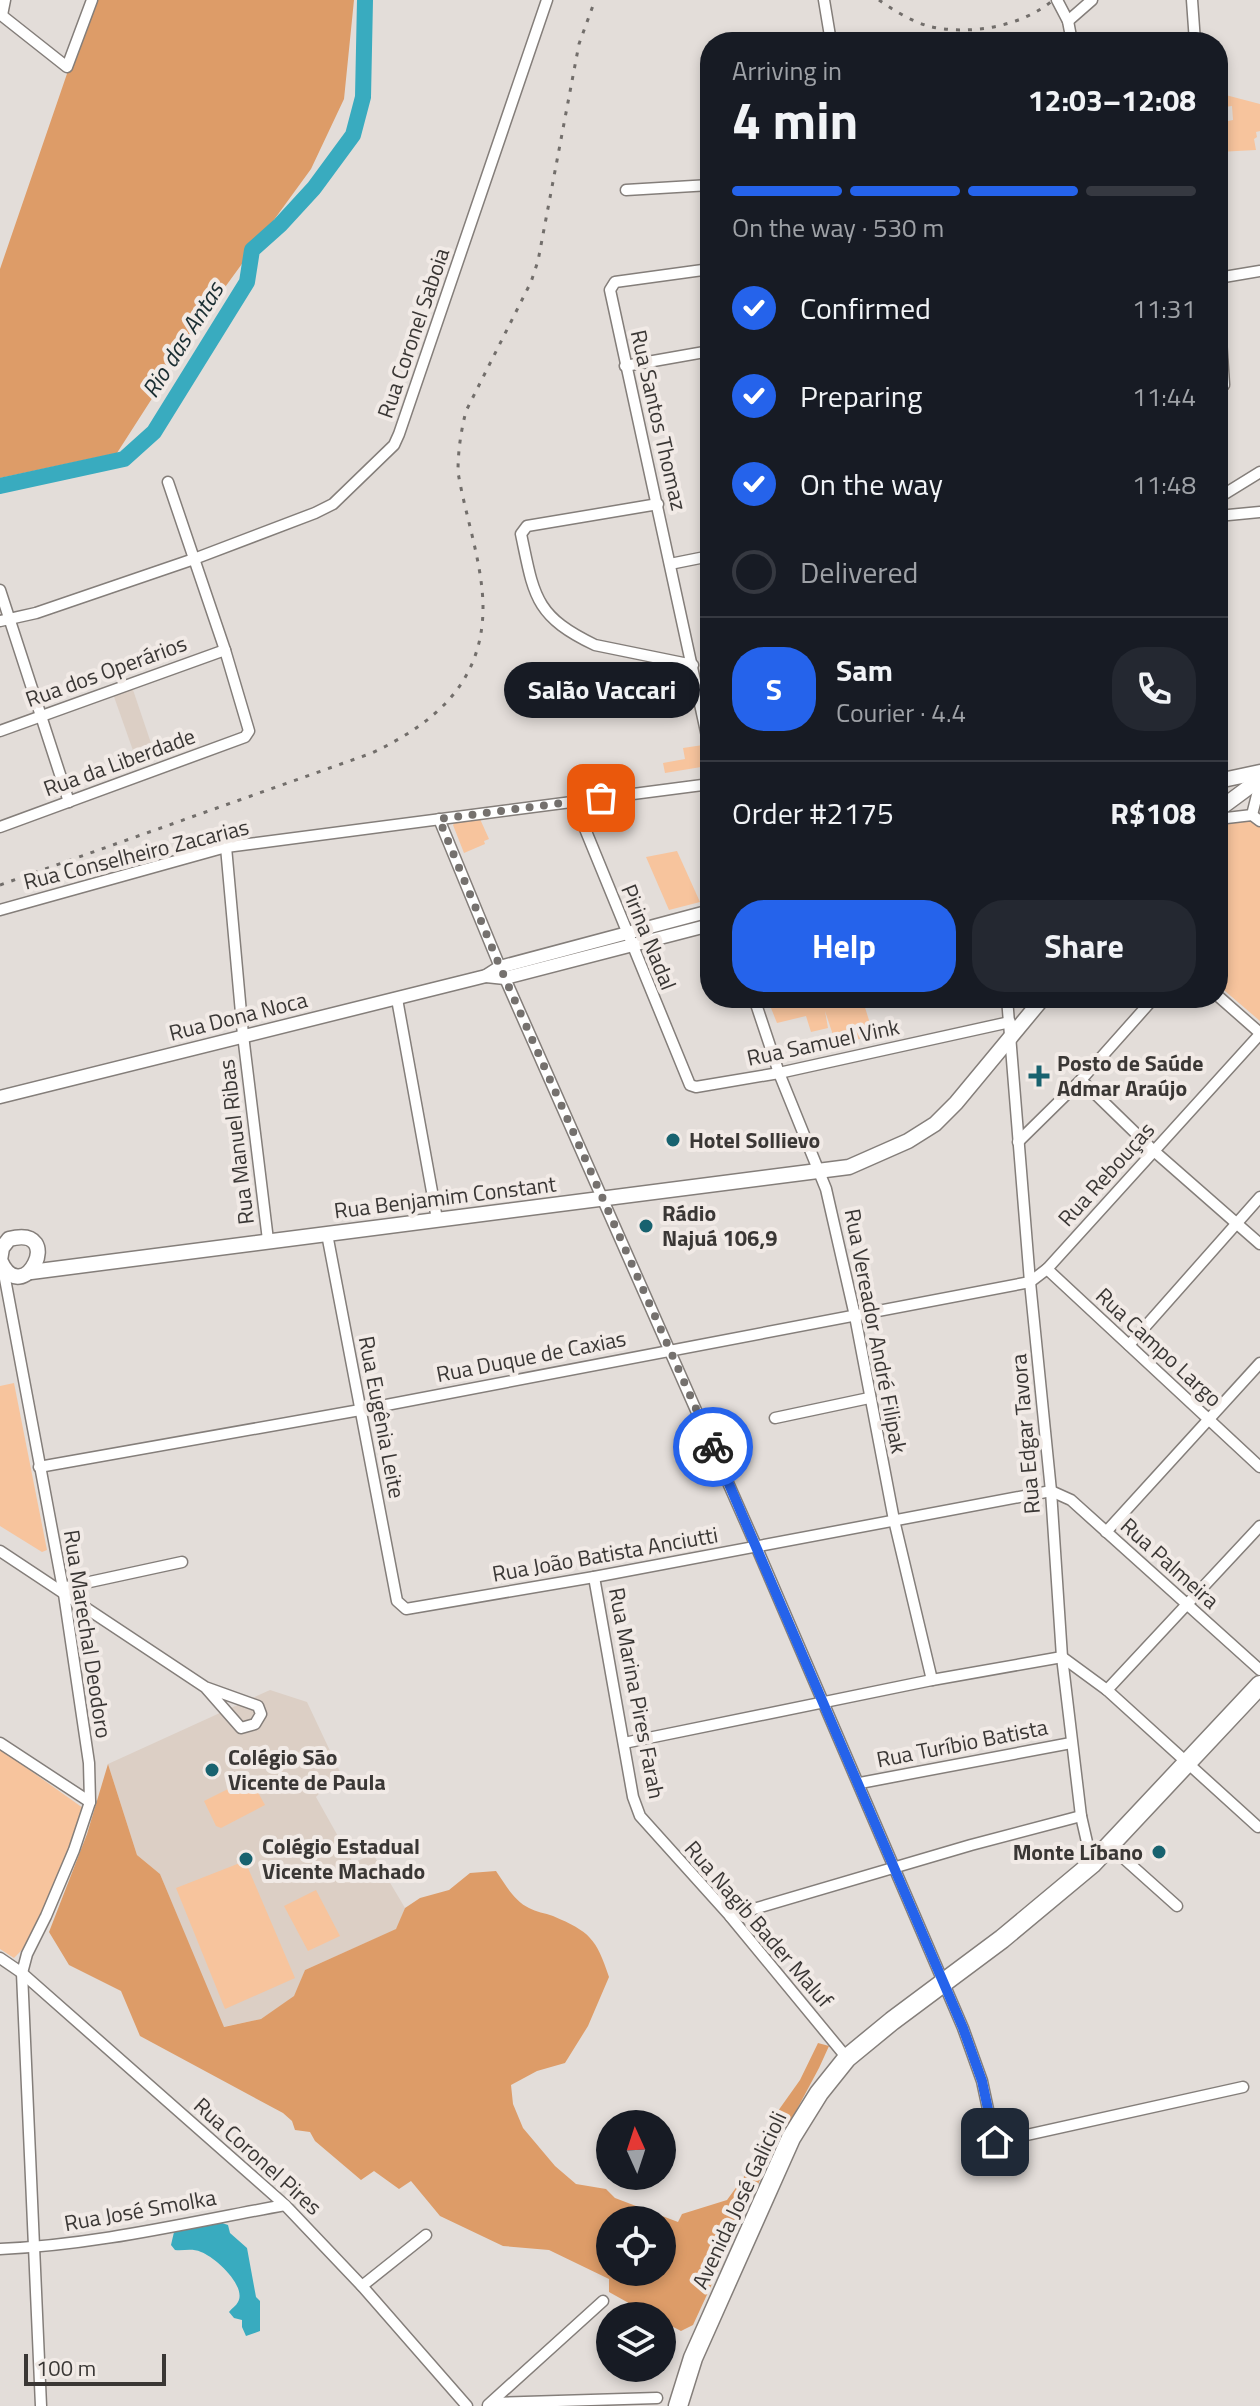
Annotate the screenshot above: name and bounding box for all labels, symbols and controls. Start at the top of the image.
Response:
text: Arriving in [732,51,842,90]
text: 12:03–12:08 [1028,77,1196,123]
text: 4 min [732,80,858,159]
text: On the way · 530 m [732,208,944,247]
street label: Rua Coronel Saboia [368,243,458,423]
water label: Rio das Antas [132,273,233,404]
text: Confirmed [800,285,931,331]
icon: check [732,286,776,330]
text: 11:31 [1132,289,1196,328]
street label: Rua Santos Thomaz [622,326,696,514]
text: Preparing [800,373,922,419]
icon: check [732,374,776,418]
text: 11:44 [1132,377,1196,416]
text: On the way [800,461,943,507]
icon: check [732,462,776,506]
text: 11:48 [1132,465,1196,504]
text: Delivered [800,549,918,595]
street label: Rua dos Operários [21,626,191,716]
text: Sam [836,647,893,693]
button: phone [1112,647,1196,731]
callout: Salão Vaccari [503,662,699,718]
text: S [766,666,782,712]
text: Salão Vaccari [528,670,676,709]
text: Courier · 4.4 [836,693,966,732]
street label: Rua da Liberdade [38,719,200,805]
pin [567,764,635,832]
icon: bag [579,776,623,820]
text: Order #2175 [732,790,894,836]
text: R$108 [1110,790,1196,836]
street label: Rua Conselheiro Zacarias [20,810,252,898]
street label: Pirina Nadal [612,879,686,995]
button: Help [732,900,956,992]
button: Share [972,900,1196,992]
street label: Rua Dona Noca [165,982,311,1050]
street label: Rua Samuel Vink [744,1009,903,1075]
place label: Posto de Saúde Admar Araújo [1057,1046,1203,1105]
street label: Rua Manuel Ribas [209,1057,263,1227]
marker: Posto de Saúde Admar Araújo [1028,1065,1050,1087]
street label: Rua Rebouças [1049,1114,1163,1234]
place label: Hotel Sollievo [689,1123,820,1157]
marker: Hotel Sollievo [664,1131,682,1149]
street label: Rua Benjamim Constant [332,1166,558,1227]
place label: Rádio Najuá 106,9 [662,1196,778,1255]
street label: Rua Vereador André Filipak [836,1206,917,1457]
marker: Rádio Najuá 106,9 [637,1217,655,1235]
street label: Rua Campo Largo [1088,1279,1230,1415]
street label: Rua Duque de Caxias [433,1321,629,1391]
street label: Rua Eugênia Leite [350,1333,414,1501]
street label: Rua Edgar Tavora [1001,1353,1049,1515]
courier [673,1407,753,1487]
icon: bike [691,1425,735,1469]
street label: Rua Palmeira [1113,1509,1227,1617]
street label: Rua João Batista Anciutti [489,1517,721,1591]
street label: Rua Marechal Deodoro [55,1527,121,1741]
street label: Rua Marina Pires Farah [600,1585,674,1801]
street label: Rua Turíbio Batista [873,1710,1051,1776]
place label: Colégio São Vicente de Paula [228,1740,386,1799]
marker: Colégio São Vicente de Paula [203,1761,221,1779]
place label: Colégio Estadual Vicente Machado [262,1829,425,1888]
street label: Rua Nagib Bader Maluf [676,1833,842,2016]
place label: Monte Líbano [1013,1835,1143,1869]
marker: Monte Líbano [1150,1843,1168,1861]
marker: Colégio Estadual Vicente Machado [237,1850,255,1868]
street label: Rua Coronel Pires [186,2089,330,2223]
street label: Avenida José Galicioli [683,2105,795,2295]
pin [961,2108,1029,2176]
north arrow [596,2110,676,2190]
map controls [596,2110,676,2382]
icon: home [973,2120,1017,2164]
street label: Rua José Smolka [61,2180,219,2240]
button: locate [596,2206,676,2286]
button: layers [596,2302,676,2382]
scale bar [24,2350,166,2386]
text: 100 m [36,2351,96,2385]

